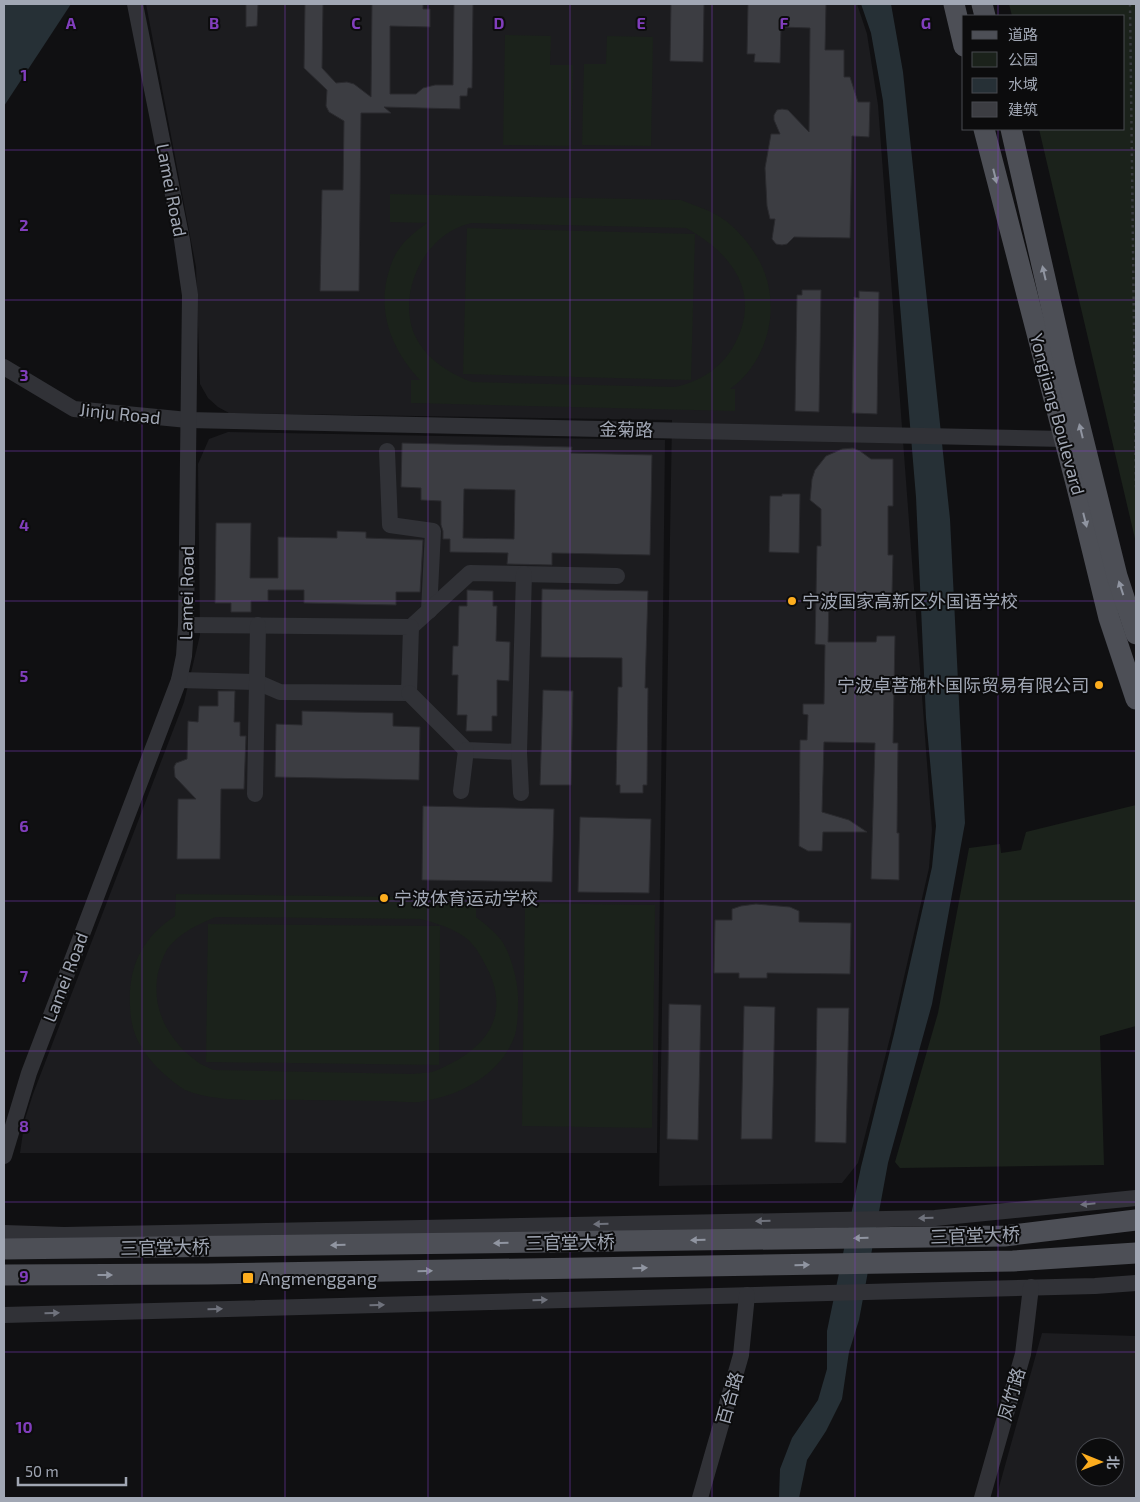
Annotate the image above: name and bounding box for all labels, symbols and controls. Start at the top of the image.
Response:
text: A [66,13,77,32]
text: B [209,13,219,32]
text: C [351,13,361,32]
text: D [494,13,505,32]
text: E [636,13,646,32]
text: F [780,13,789,32]
text: G [921,13,931,32]
legend [962,15,1125,130]
text: 道路 [1008,25,1038,43]
text: 公园 [1008,50,1038,68]
text: 1 [21,65,27,84]
text: 水域 [1008,75,1038,93]
text: 建筑 [1008,100,1038,118]
street label: Lamei Road [152,142,192,238]
one-way arrow [991,169,999,184]
text: 2 [19,215,29,234]
one-way arrow [1040,265,1048,280]
street label: Yongjiang Boulevard [1026,331,1090,497]
text: 3 [19,365,29,384]
street label: Jinju Road [78,398,162,428]
street label: 金菊路 [599,418,653,440]
one-way arrow [1077,423,1085,438]
one-way arrow [1081,512,1089,527]
text: 4 [19,515,29,534]
street label: Lamei Road [174,546,198,640]
one-way arrow [1117,581,1124,596]
place label: 宁波国家高新区外国语学校 [802,590,1018,612]
marker: 宁波国家高新区外国语学校 [786,595,798,607]
text: 5 [20,666,29,685]
place label: 宁波卓菩施朴国际贸易有限公司 [837,674,1089,696]
marker: 宁波卓菩施朴国际贸易有限公司 [1093,679,1105,691]
text: 6 [19,816,29,835]
place label: 宁波体育运动学校 [394,887,538,909]
marker: 宁波体育运动学校 [378,892,390,904]
street label: Lamei Road [38,929,92,1025]
text: 7 [20,966,29,985]
text: 8 [19,1116,29,1135]
one-way arrow [1079,1200,1095,1208]
one-way arrow [918,1214,934,1222]
one-way arrow [755,1217,771,1225]
one-way arrow [593,1220,609,1228]
street label: 三官堂大桥 [930,1222,1020,1248]
street label: 三官堂大桥 [525,1230,615,1254]
one-way arrow [853,1234,869,1242]
street label: 三官堂大桥 [120,1235,210,1259]
one-way arrow [690,1236,706,1244]
one-way arrow [493,1239,509,1247]
one-way arrow [330,1241,346,1249]
one-way arrow [795,1261,811,1269]
one-way arrow [632,1264,648,1272]
text: 9 [19,1266,29,1285]
place label: Angmenggang [259,1267,377,1289]
one-way arrow [417,1267,433,1275]
one-way arrow [97,1271,113,1279]
marker: Angmenggang [241,1271,255,1285]
one-way arrow [532,1296,548,1304]
one-way arrow [370,1301,386,1309]
one-way arrow [207,1305,223,1313]
one-way arrow [45,1309,61,1317]
street label: 凤竹路 [993,1365,1029,1423]
street label: 百合路 [711,1369,747,1427]
text: 10 [15,1417,33,1436]
north arrow [1075,1437,1125,1487]
scale bar [18,1454,125,1486]
text: 北 [1105,1455,1122,1469]
text: 50 m [25,1462,59,1480]

